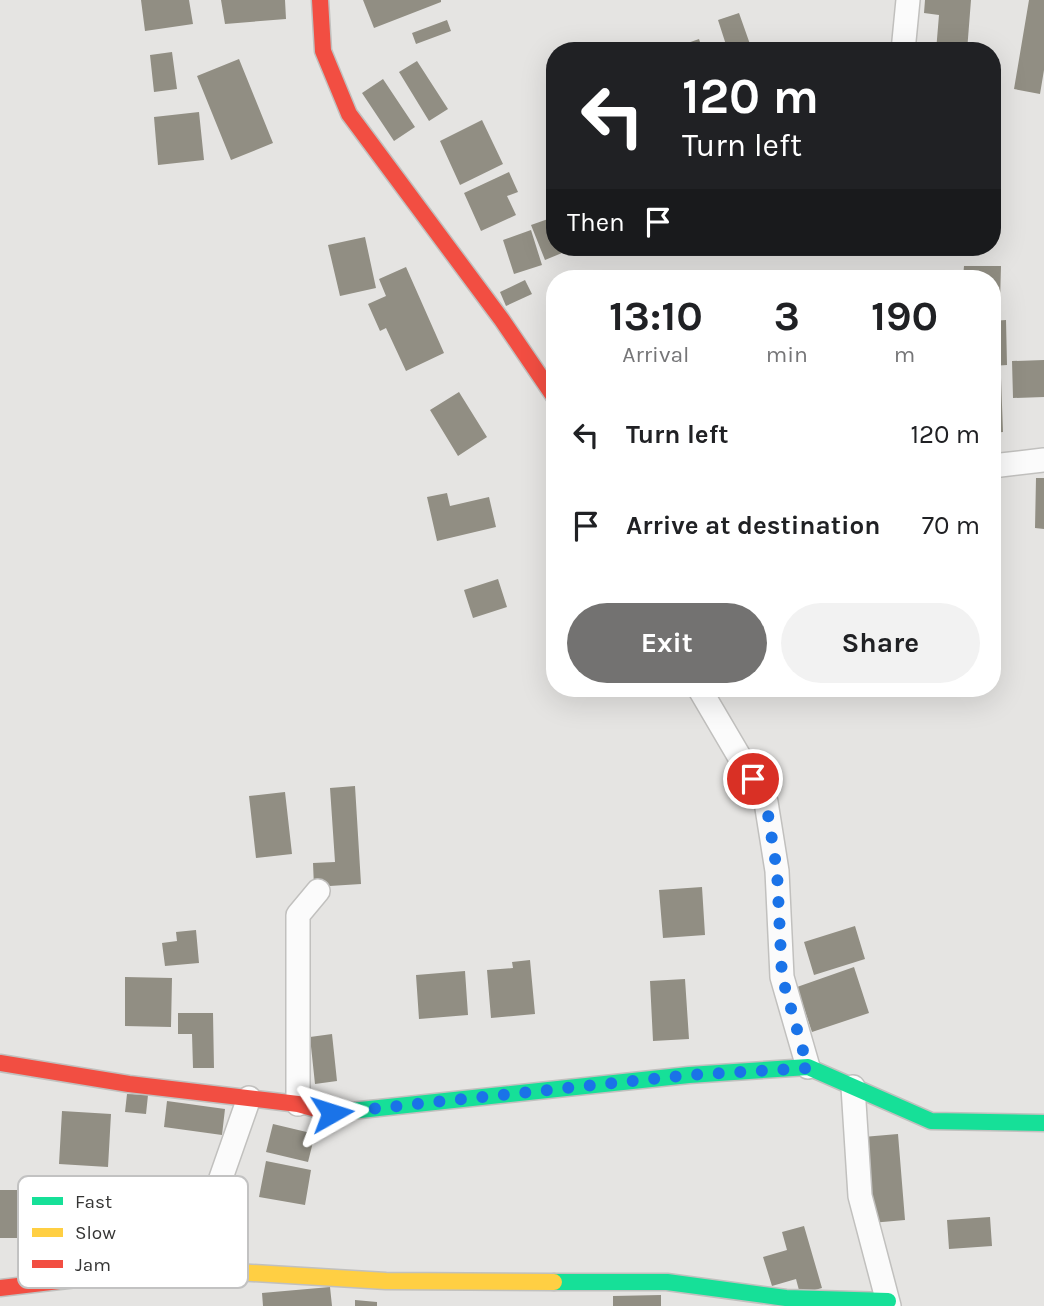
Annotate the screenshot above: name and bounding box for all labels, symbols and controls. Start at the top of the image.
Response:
text: 120 m [682,68,819,125]
icon: left [567,70,658,161]
text: Turn left [682,127,802,164]
icon: arrive [639,203,677,241]
text: Then [567,207,625,238]
text: 13:10 [609,291,703,341]
text: 3 [774,291,800,341]
text: 190 [871,291,938,341]
text: Arrival [622,341,690,368]
text: min [766,341,808,368]
text: m [894,341,915,368]
icon: left [567,416,605,454]
text: Turn left [626,419,728,450]
text: 120 m [910,419,980,450]
icon: arrive [567,507,605,545]
text: Arrive at destination [626,510,880,541]
text: 70 m [922,510,980,541]
button: Exit [567,603,767,683]
button: Share [781,603,980,683]
pin [723,749,783,809]
icon: arrive [734,760,772,798]
position arrow [295,1076,369,1150]
legend [18,1176,248,1288]
text: Fast [75,1191,112,1213]
text: Slow [75,1222,116,1244]
text: Jam [75,1254,111,1276]

